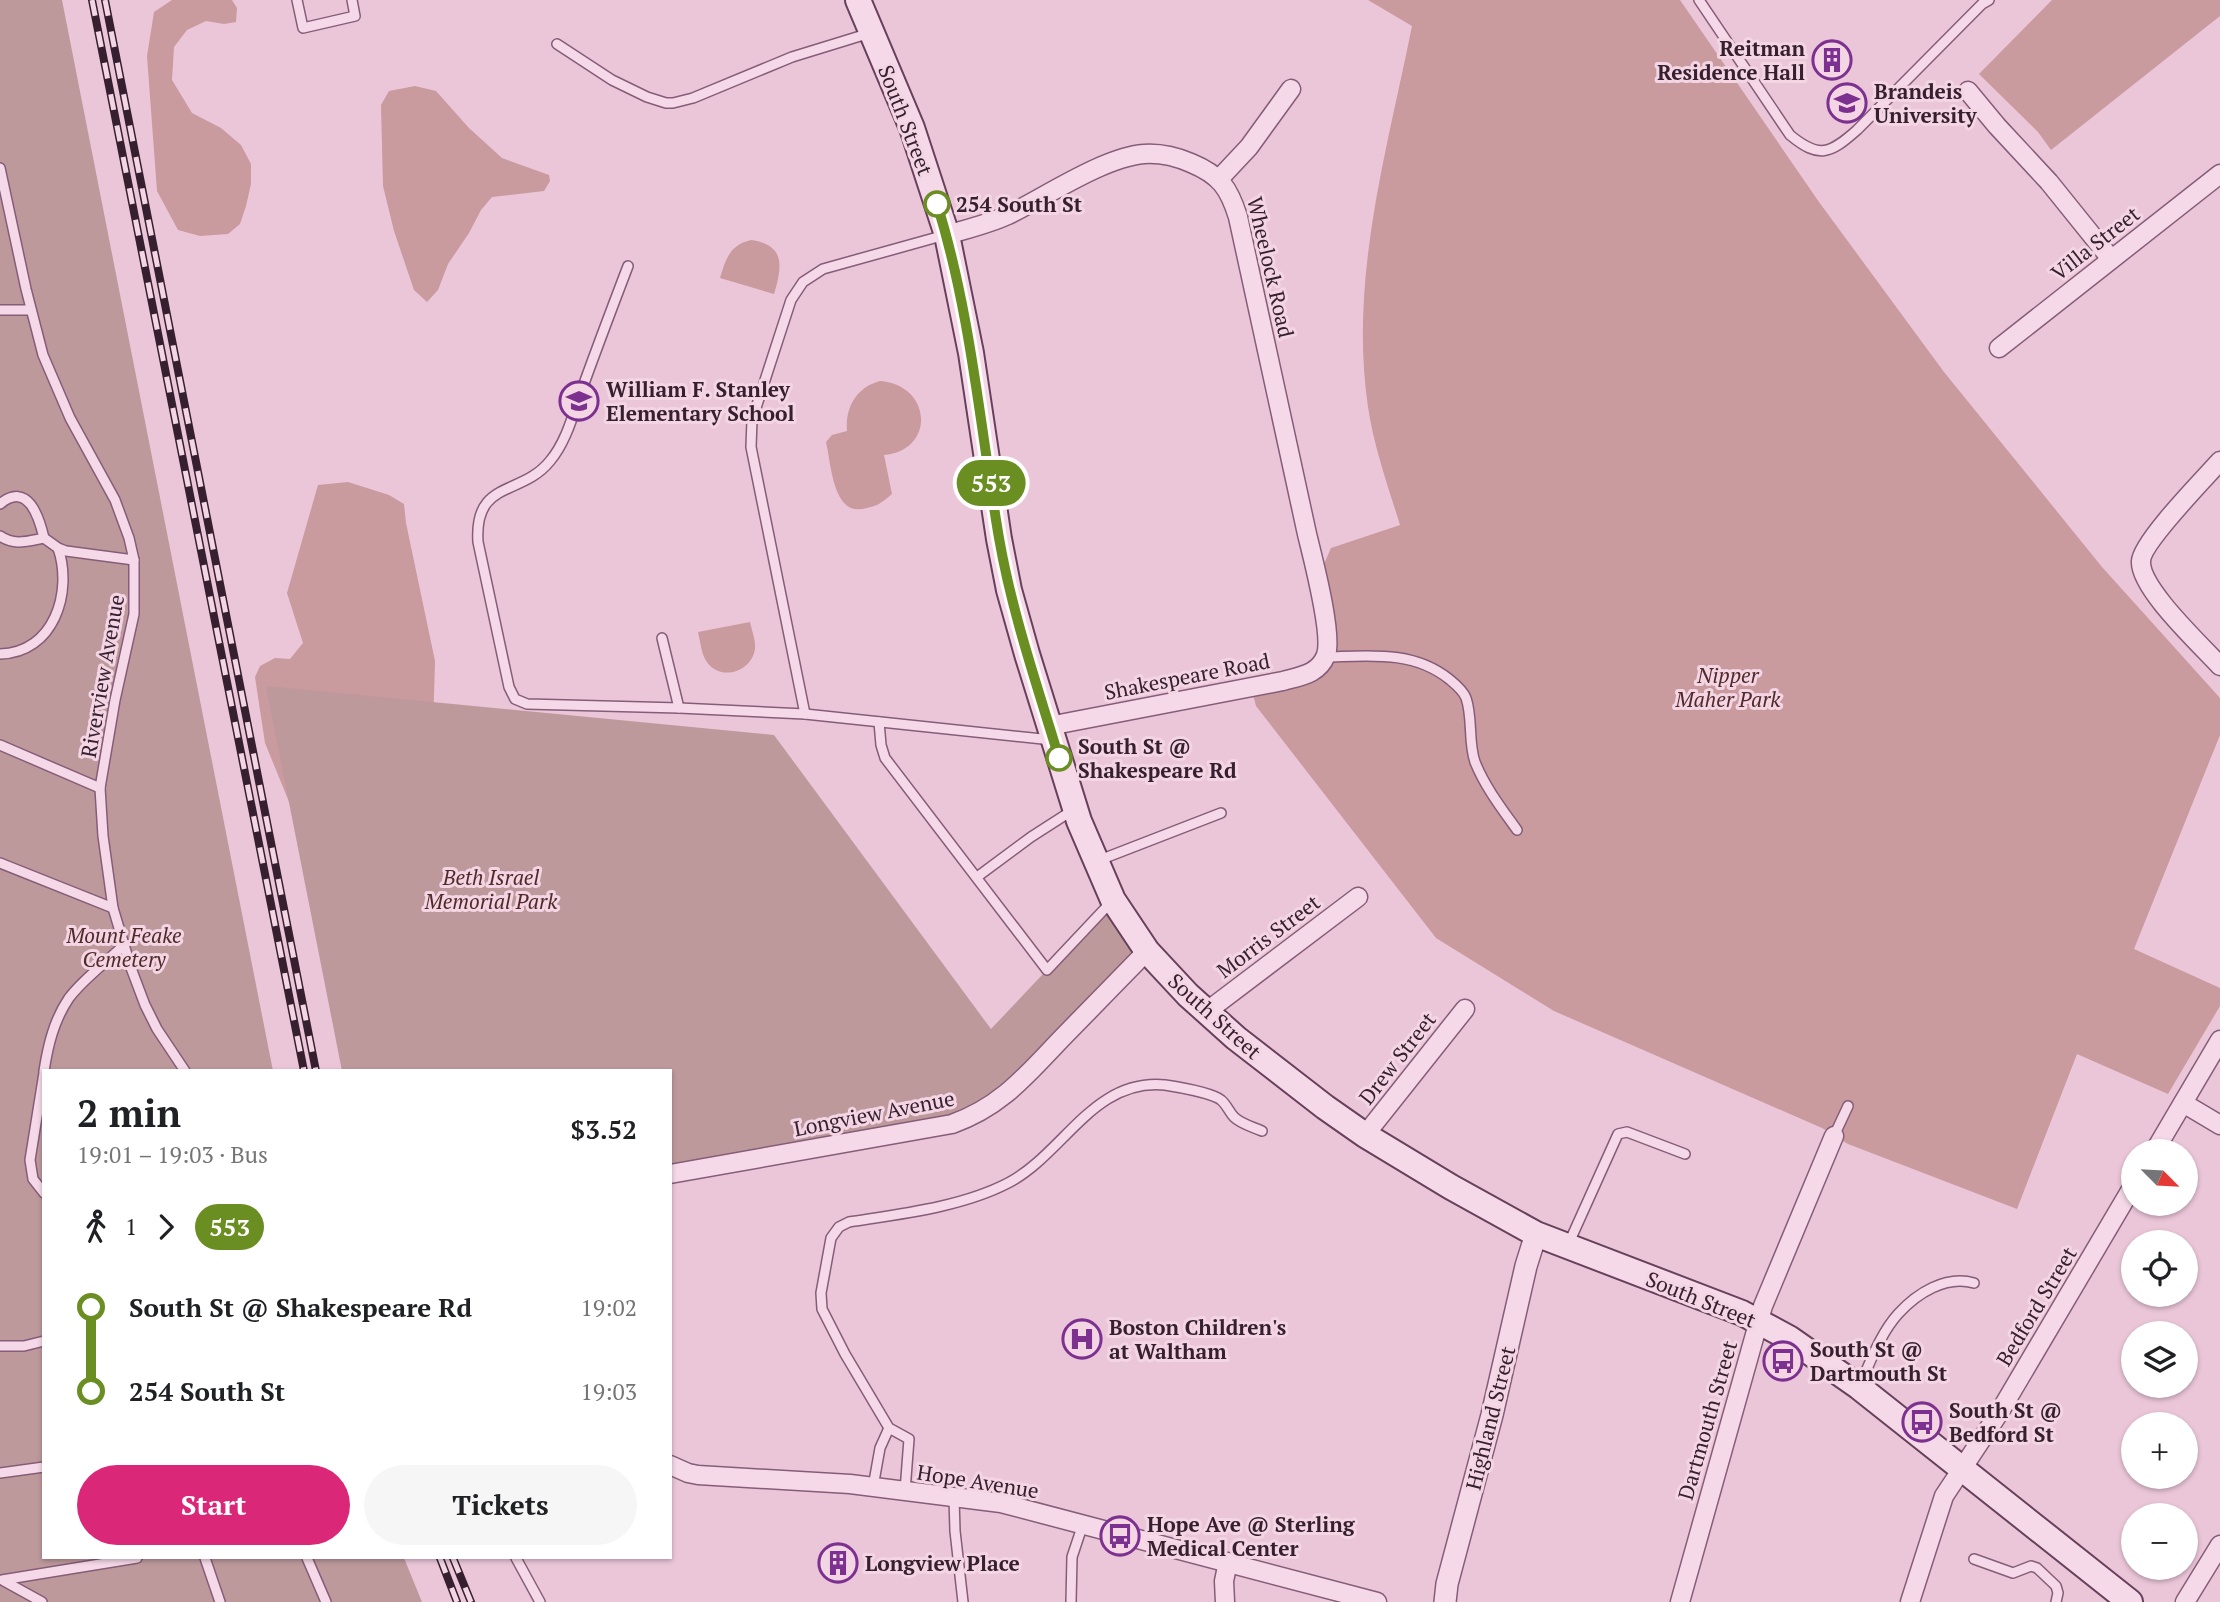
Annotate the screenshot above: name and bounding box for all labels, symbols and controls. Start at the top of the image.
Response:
place label: Reitman Residence Hall [1657,34,1805,86]
building icon: Reitman Residence Hall [1811,39,1853,81]
street label: South Street [872,61,940,179]
place label: Brandeis University [1874,77,1978,129]
school or university icon: Brandeis University [1826,82,1868,124]
place label: 254 South St [956,190,1083,218]
marker: 254 South St [924,191,950,217]
street label: Wheelock Road [1241,194,1301,340]
street label: Villa Street [2045,200,2145,286]
place label: William F. Stanley Elementary School [606,375,794,427]
school or university icon: William F. Stanley Elementary School [558,380,600,422]
line badge: 553 [951,460,1031,506]
text: 553 [971,467,1011,499]
street label: Riverview Avenue [74,592,130,760]
street label: Shakespeare Road [1102,646,1272,706]
park label: Nipper Maher Park [1675,661,1781,713]
place label: South St @ Shakespeare Rd [1078,732,1237,784]
marker: South St @ Shakespeare Rd [1046,745,1072,771]
park label: Beth Israel Memorial Park [424,863,558,915]
street label: Morris Street [1211,888,1326,984]
park label: Mount Feake Cemetery [65,921,182,973]
street label: South Street [1162,967,1268,1065]
street label: Drew Street [1352,1006,1442,1110]
street label: Longview Avenue [791,1084,957,1142]
text: 2 min [77,1088,181,1138]
text: $3.52 [571,1112,637,1146]
text: 19:01 – 19:03 · Bus [77,1139,268,1170]
north arrow [2121,1139,2198,1216]
map controls [2121,1139,2198,1580]
icon: walk [77,1208,115,1246]
icon: forward [147,1208,185,1246]
text: 1 [125,1211,137,1242]
text: 553 [209,1211,250,1243]
button: locate [2121,1230,2198,1307]
street label: Bedford Street [1989,1241,2083,1371]
street label: South Street [1642,1264,1760,1334]
text: South St @ Shakespeare Rd [129,1290,472,1324]
text: 19:02 [580,1292,637,1323]
place label: Boston Children's at Waltham [1109,1313,1286,1365]
hospital icon: Boston Children's at Waltham [1061,1318,1103,1360]
button: layers [2121,1321,2198,1398]
place label: South St @ Dartmouth St [1810,1335,1948,1387]
street label: Dartmouth Street [1671,1337,1743,1503]
bus stop icon: South St @ Dartmouth St [1762,1340,1804,1382]
street label: Highland Street [1459,1343,1521,1493]
text: 254 South St [129,1374,285,1408]
text: 19:03 [580,1376,637,1407]
place label: South St @ Bedford St [1949,1396,2062,1448]
bus stop icon: South St @ Bedford St [1901,1401,1943,1443]
button: + [2121,1412,2198,1489]
street label: Hope Avenue [915,1458,1041,1504]
button: Start [77,1465,350,1545]
button: Tickets [364,1465,637,1545]
button: − [2121,1503,2198,1580]
place label: Hope Ave @ Sterling Medical Center [1147,1510,1356,1562]
bus stop icon: Hope Ave @ Sterling Medical Center [1099,1515,1141,1557]
building icon: Longview Place [817,1542,859,1584]
place label: Longview Place [865,1549,1020,1577]

